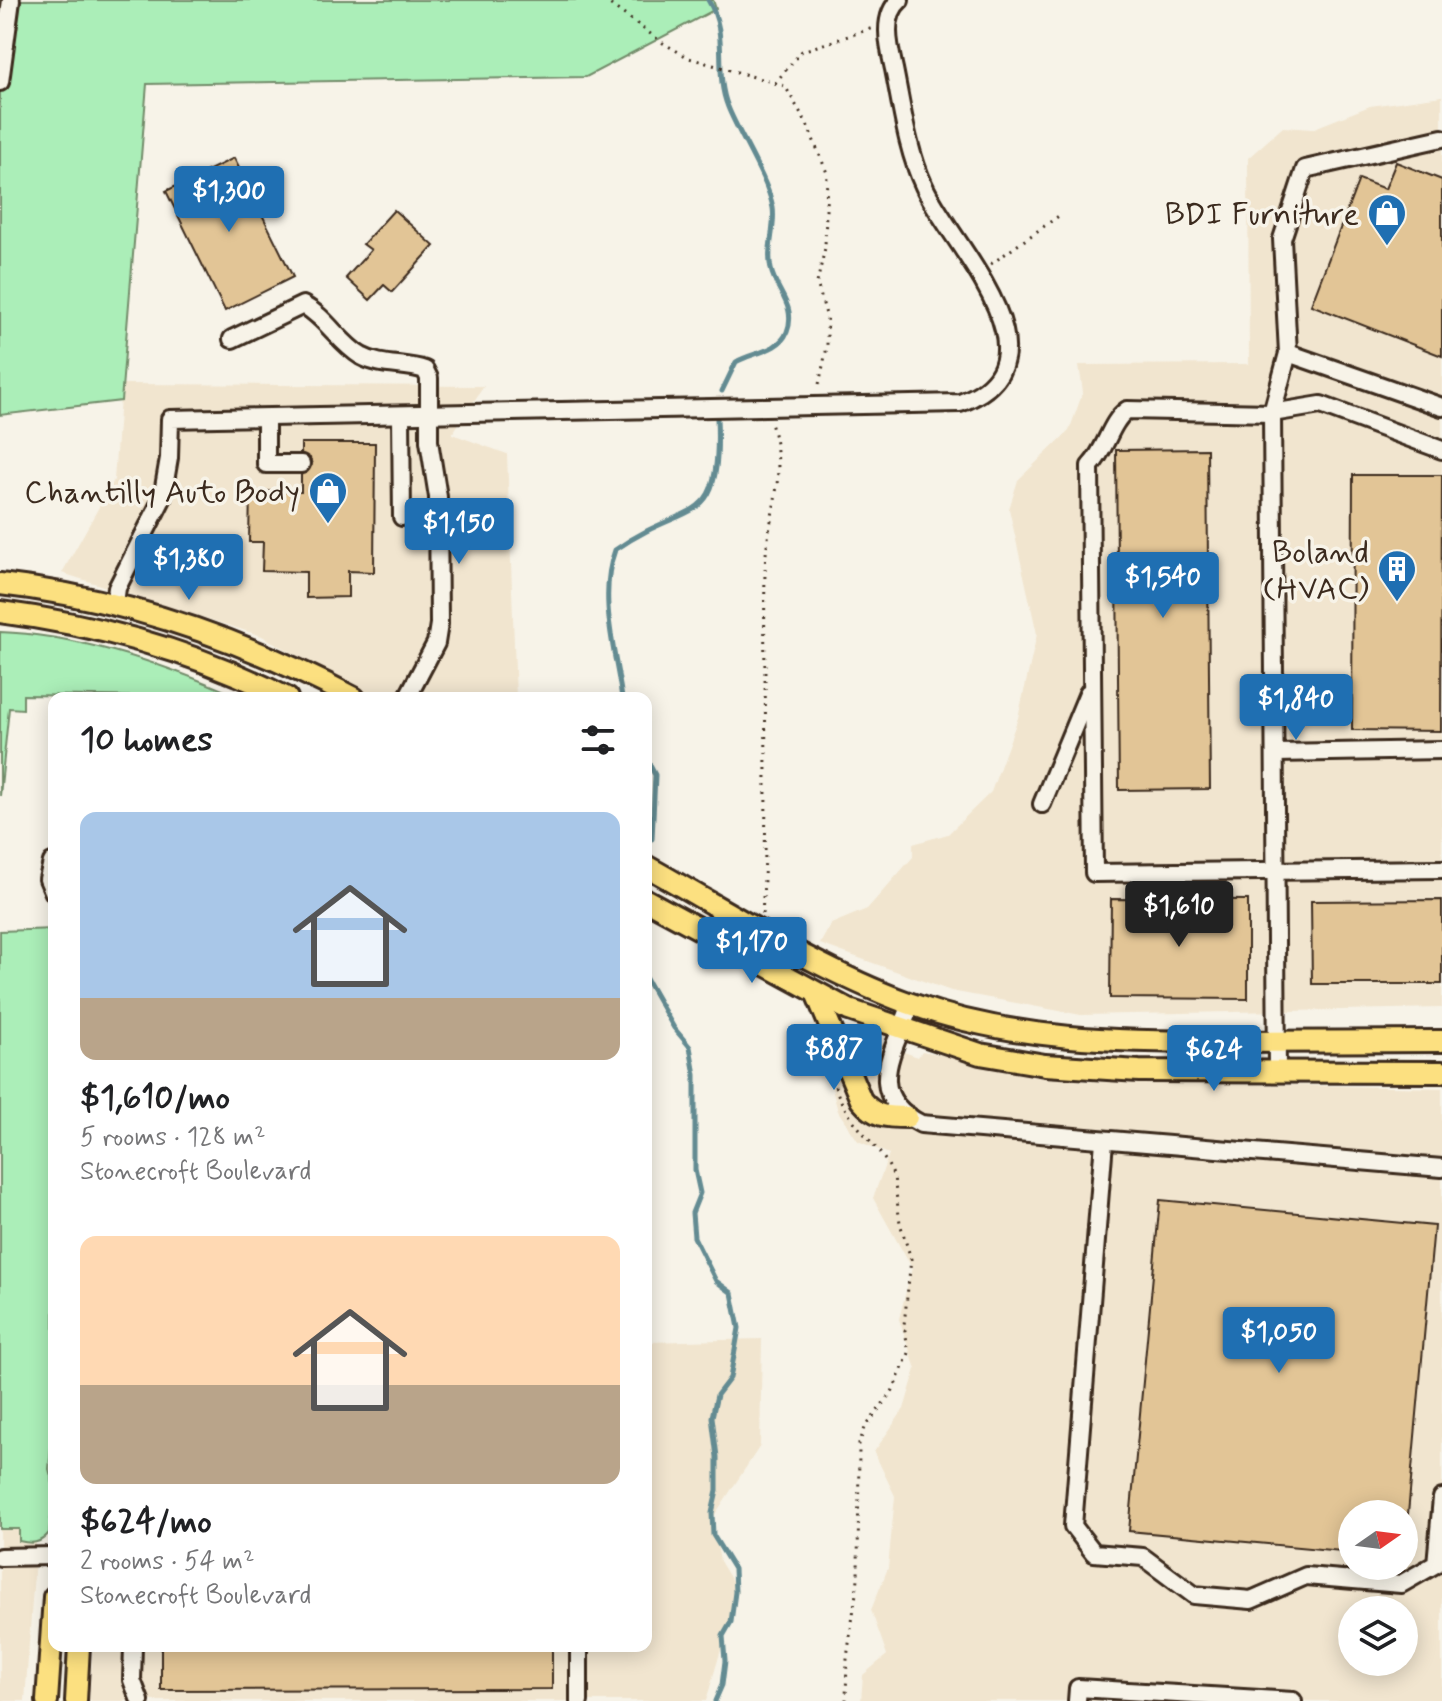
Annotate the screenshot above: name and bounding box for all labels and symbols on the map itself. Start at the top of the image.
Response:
pin: $1,300 [164,166,294,234]
shop icon: BDI Furniture [1366,192,1408,247]
place label: BDI Furniture [1165,194,1359,236]
shop icon: Chantilly Auto Body [307,470,349,525]
place label: Chantilly Auto Body [24,472,300,514]
pin: $1,150 [394,498,524,566]
place label: Boland (HVAC) [1263,532,1369,611]
pin: $1,380 [124,534,254,602]
building icon: Boland (HVAC) [1376,548,1418,603]
pin: $1,540 [1098,552,1228,620]
pin: $1,840 [1231,674,1361,742]
pin: $1,610 [1114,881,1244,949]
pin: $1,170 [687,917,817,985]
pin: $887 [787,1024,881,1092]
pin: $624 [1167,1025,1261,1093]
pin: $1,050 [1214,1307,1344,1375]
north arrow [1338,1500,1418,1580]

